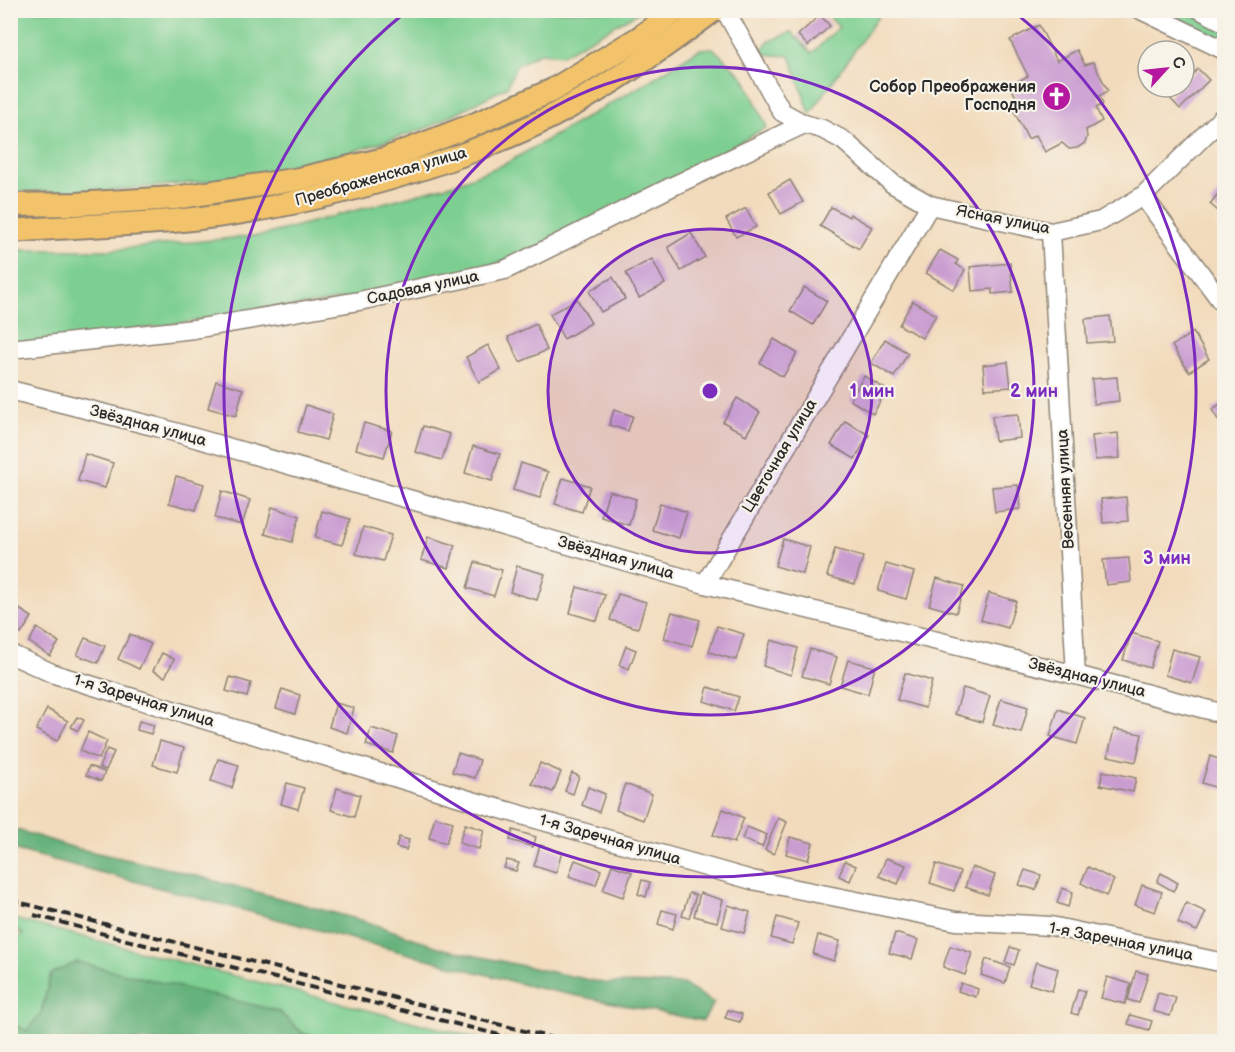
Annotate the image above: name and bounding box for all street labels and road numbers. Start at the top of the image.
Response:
street label: Преображенская улица [293,143,470,211]
street label: Ясная улица [955,202,1052,238]
street label: Садовая улица [365,267,481,309]
street label: Цветочная улица [739,395,822,516]
street label: Звёздная улица [88,401,209,451]
street label: Весенняя улица [1053,428,1079,550]
street label: Звёздная улица [556,532,677,584]
street label: Звёздная улица [1027,654,1148,702]
street label: 1-я Заречная улица [71,671,217,732]
street label: 1-я Заречная улица [537,811,683,869]
street label: 1-я Заречная улица [1047,919,1195,965]

